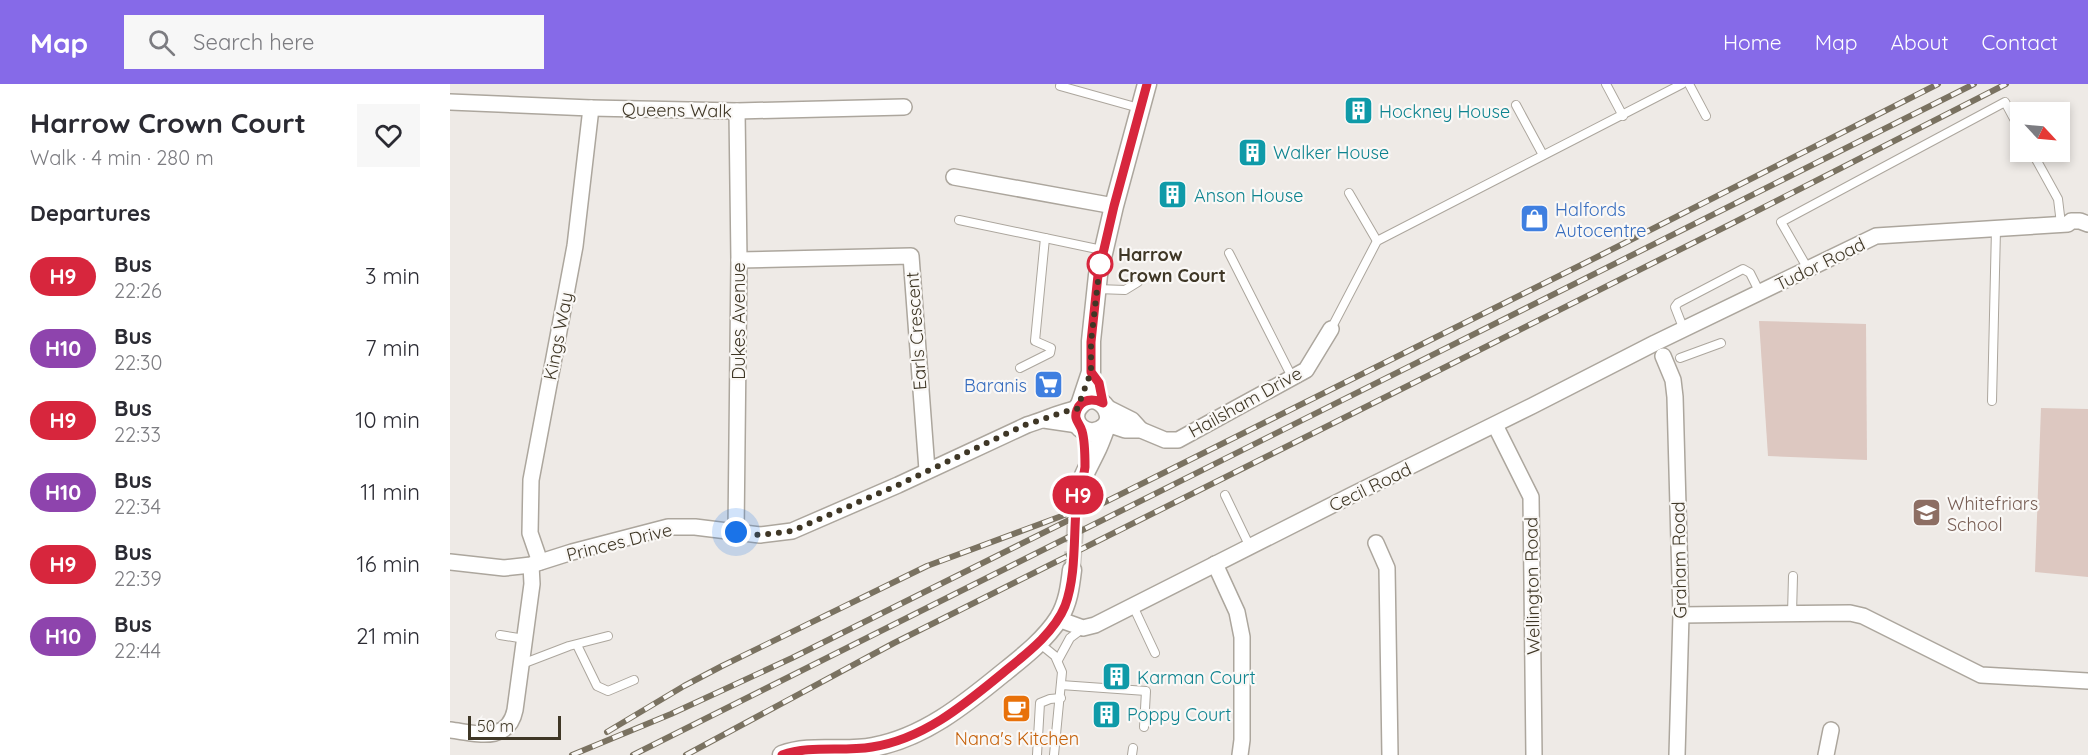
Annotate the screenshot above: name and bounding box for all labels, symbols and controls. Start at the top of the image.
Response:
search box [124,15,544,69]
text: Map [30,25,88,60]
icon: search [145,26,178,59]
text: Search here [193,28,315,56]
text: Home [1723,29,1782,55]
text: Map [1815,29,1858,55]
text: About [1891,29,1949,55]
text: Contact [1982,29,2058,55]
building icon: Hockney House [1342,95,1374,127]
street label: Queens Walk [622,98,732,122]
place label: Hockney House [1379,100,1510,123]
north arrow [2010,102,2070,162]
map controls [2010,102,2070,162]
button: heart [357,104,420,167]
text: Harrow Crown Court [30,105,306,140]
building icon: Walker House [1236,136,1268,168]
place label: Walker House [1273,141,1389,164]
text: Walk · 4 min · 280 m [30,145,214,170]
building icon: Anson House [1157,179,1189,211]
place label: Anson House [1194,184,1303,207]
place label: Halfords Autocentre [1555,198,1646,242]
text: Departures [30,199,151,227]
shop icon: Halfords Autocentre [1518,203,1550,235]
street label: Tudor Road [1771,232,1869,296]
place label: Harrow Crown Court [1118,243,1226,287]
text: Bus [114,250,152,278]
marker: Harrow Crown Court [1087,251,1113,277]
text: 3 min [365,262,420,290]
street label: Dukes Avenue [727,262,750,380]
text: H9 [49,263,77,289]
street label: Earls Crescent [900,271,932,391]
text: 22:26 [114,278,162,303]
street label: Kings Way [538,290,578,382]
text: Bus [114,322,152,350]
text: 7 min [365,334,420,362]
text: H10 [45,335,81,361]
text: 22:30 [114,350,162,375]
street label: Hailsham Drive [1184,361,1306,443]
supermarket icon: Baranis [1032,369,1064,401]
place label: Baranis [964,374,1027,397]
text: Bus [114,394,152,422]
text: 10 min [355,406,420,434]
text: H9 [49,407,77,433]
text: 22:33 [114,422,161,447]
street label: Cecil Road [1325,457,1415,517]
text: Bus [114,466,152,494]
line badge: H9 [1051,476,1105,514]
text: 11 min [360,478,420,506]
text: H10 [45,479,81,505]
text: H9 [1064,482,1092,508]
place label: Whitefriars School [1947,492,2038,536]
text: 22:34 [114,494,161,519]
school or university icon: Whitefriars School [1910,497,1942,529]
street label: Graham Road [1666,501,1692,619]
your location [721,517,751,547]
street label: Wellington Road [1519,517,1545,655]
street label: Princes Drive [564,518,674,566]
text: Bus [114,538,152,566]
text: 16 min [357,550,420,578]
text: H9 [49,551,77,577]
text: 22:39 [114,566,162,591]
text: Bus [114,610,152,638]
text: 21 min [356,622,420,650]
text: H10 [45,623,81,649]
text: 22:44 [114,638,161,663]
building icon: Karman Court [1100,661,1132,693]
place label: Karman Court [1137,666,1256,689]
cafe icon: Nana's Kitchen [1001,693,1033,725]
building icon: Poppy Court [1090,698,1122,730]
place label: Poppy Court [1127,703,1231,726]
scale bar [468,713,561,740]
text: 50 m [477,716,514,736]
place label: Nana's Kitchen [955,727,1079,750]

